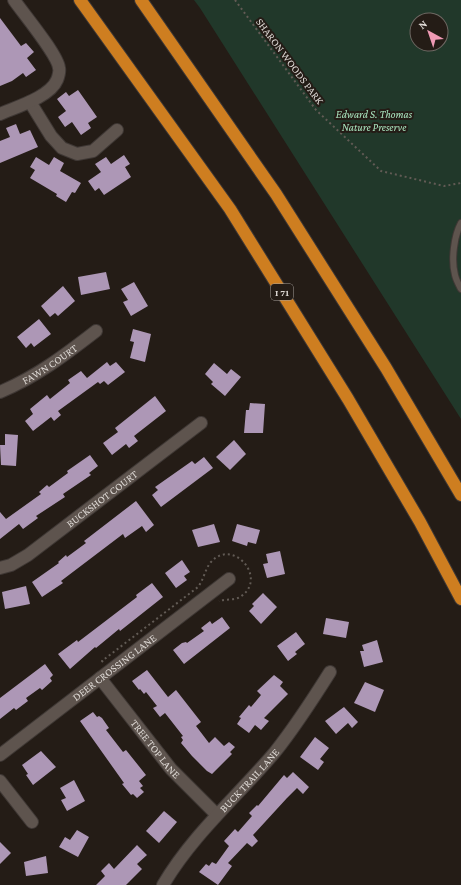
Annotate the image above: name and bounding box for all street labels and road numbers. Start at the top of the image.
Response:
street label: SHARON WOODS PARK [254,16,327,107]
road number: I 71 [271,284,293,300]
street label: FAWN COURT [20,342,79,386]
street label: BUCKSHOT COURT [64,468,140,530]
street label: DEER CROSSING LANE [70,631,158,703]
street label: TREE TOP LANE [128,717,183,781]
street label: BUCK TRAIL LANE [217,746,281,814]

